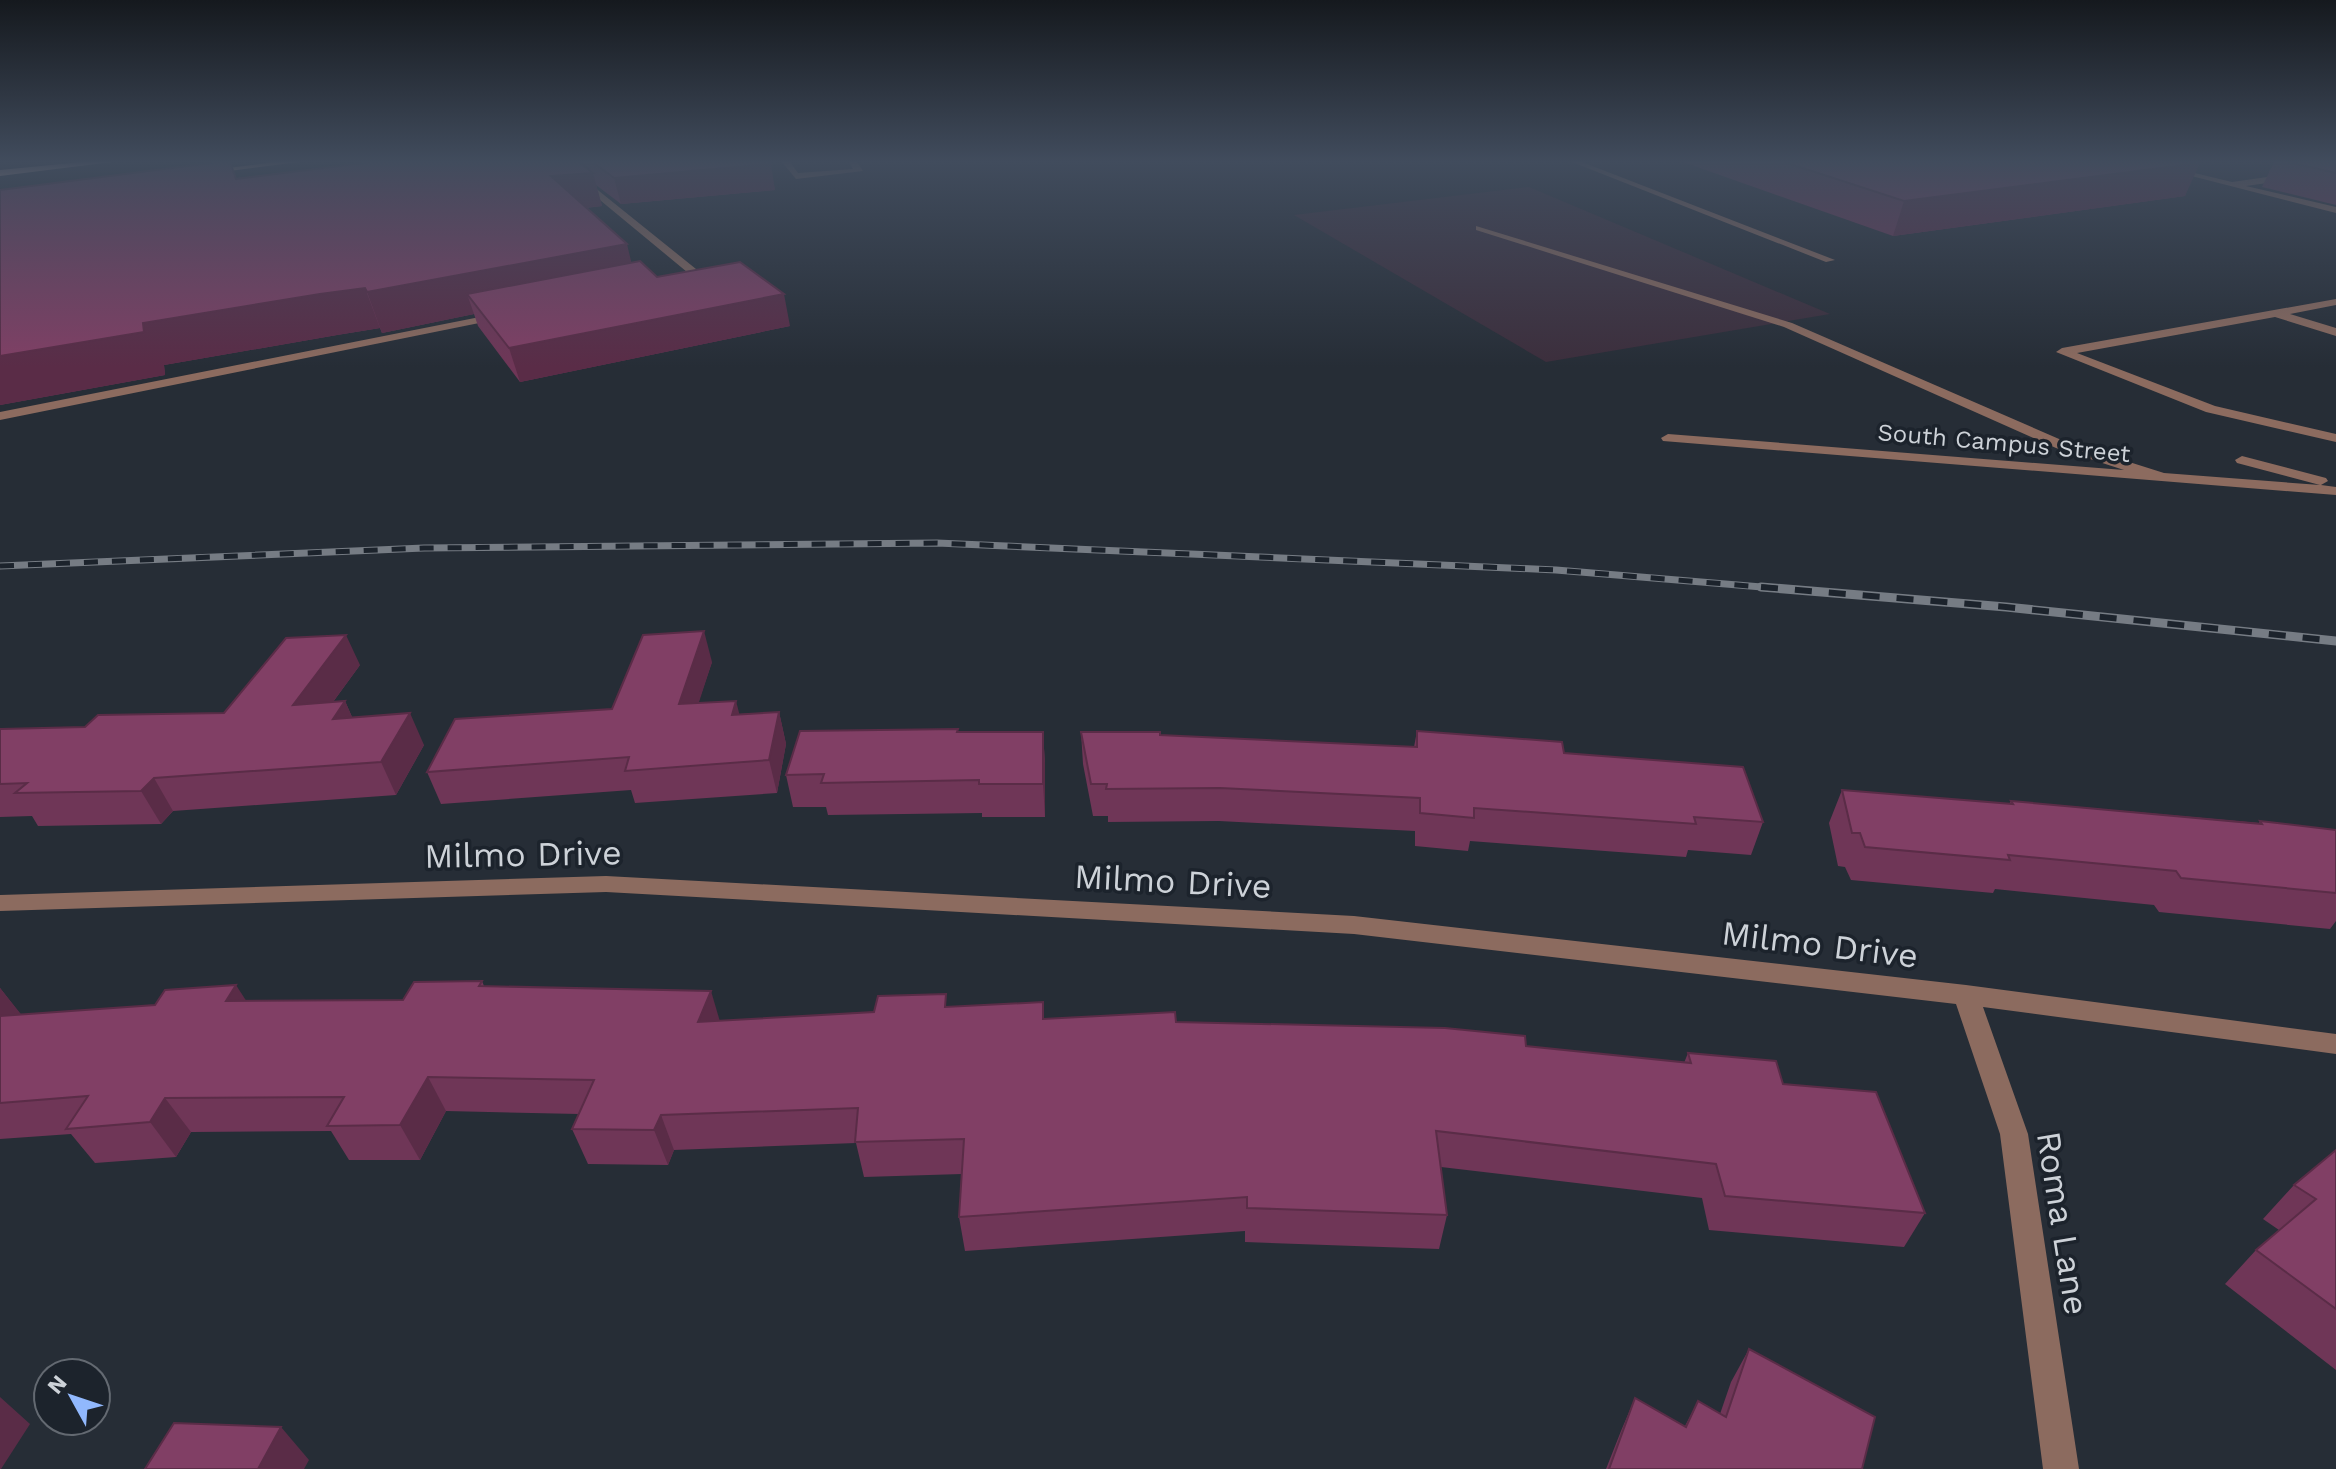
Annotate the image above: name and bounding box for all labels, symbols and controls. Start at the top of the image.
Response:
street label: South Campus Street [1876,418,2132,468]
street label: Milmo Drive [424,832,622,876]
street label: Milmo Drive [1073,856,1273,906]
street label: Milmo Drive [1720,912,1920,976]
street label: Roma Lane [2029,1128,2097,1318]
north arrow [32,1357,112,1437]
text: N [42,1370,72,1399]

